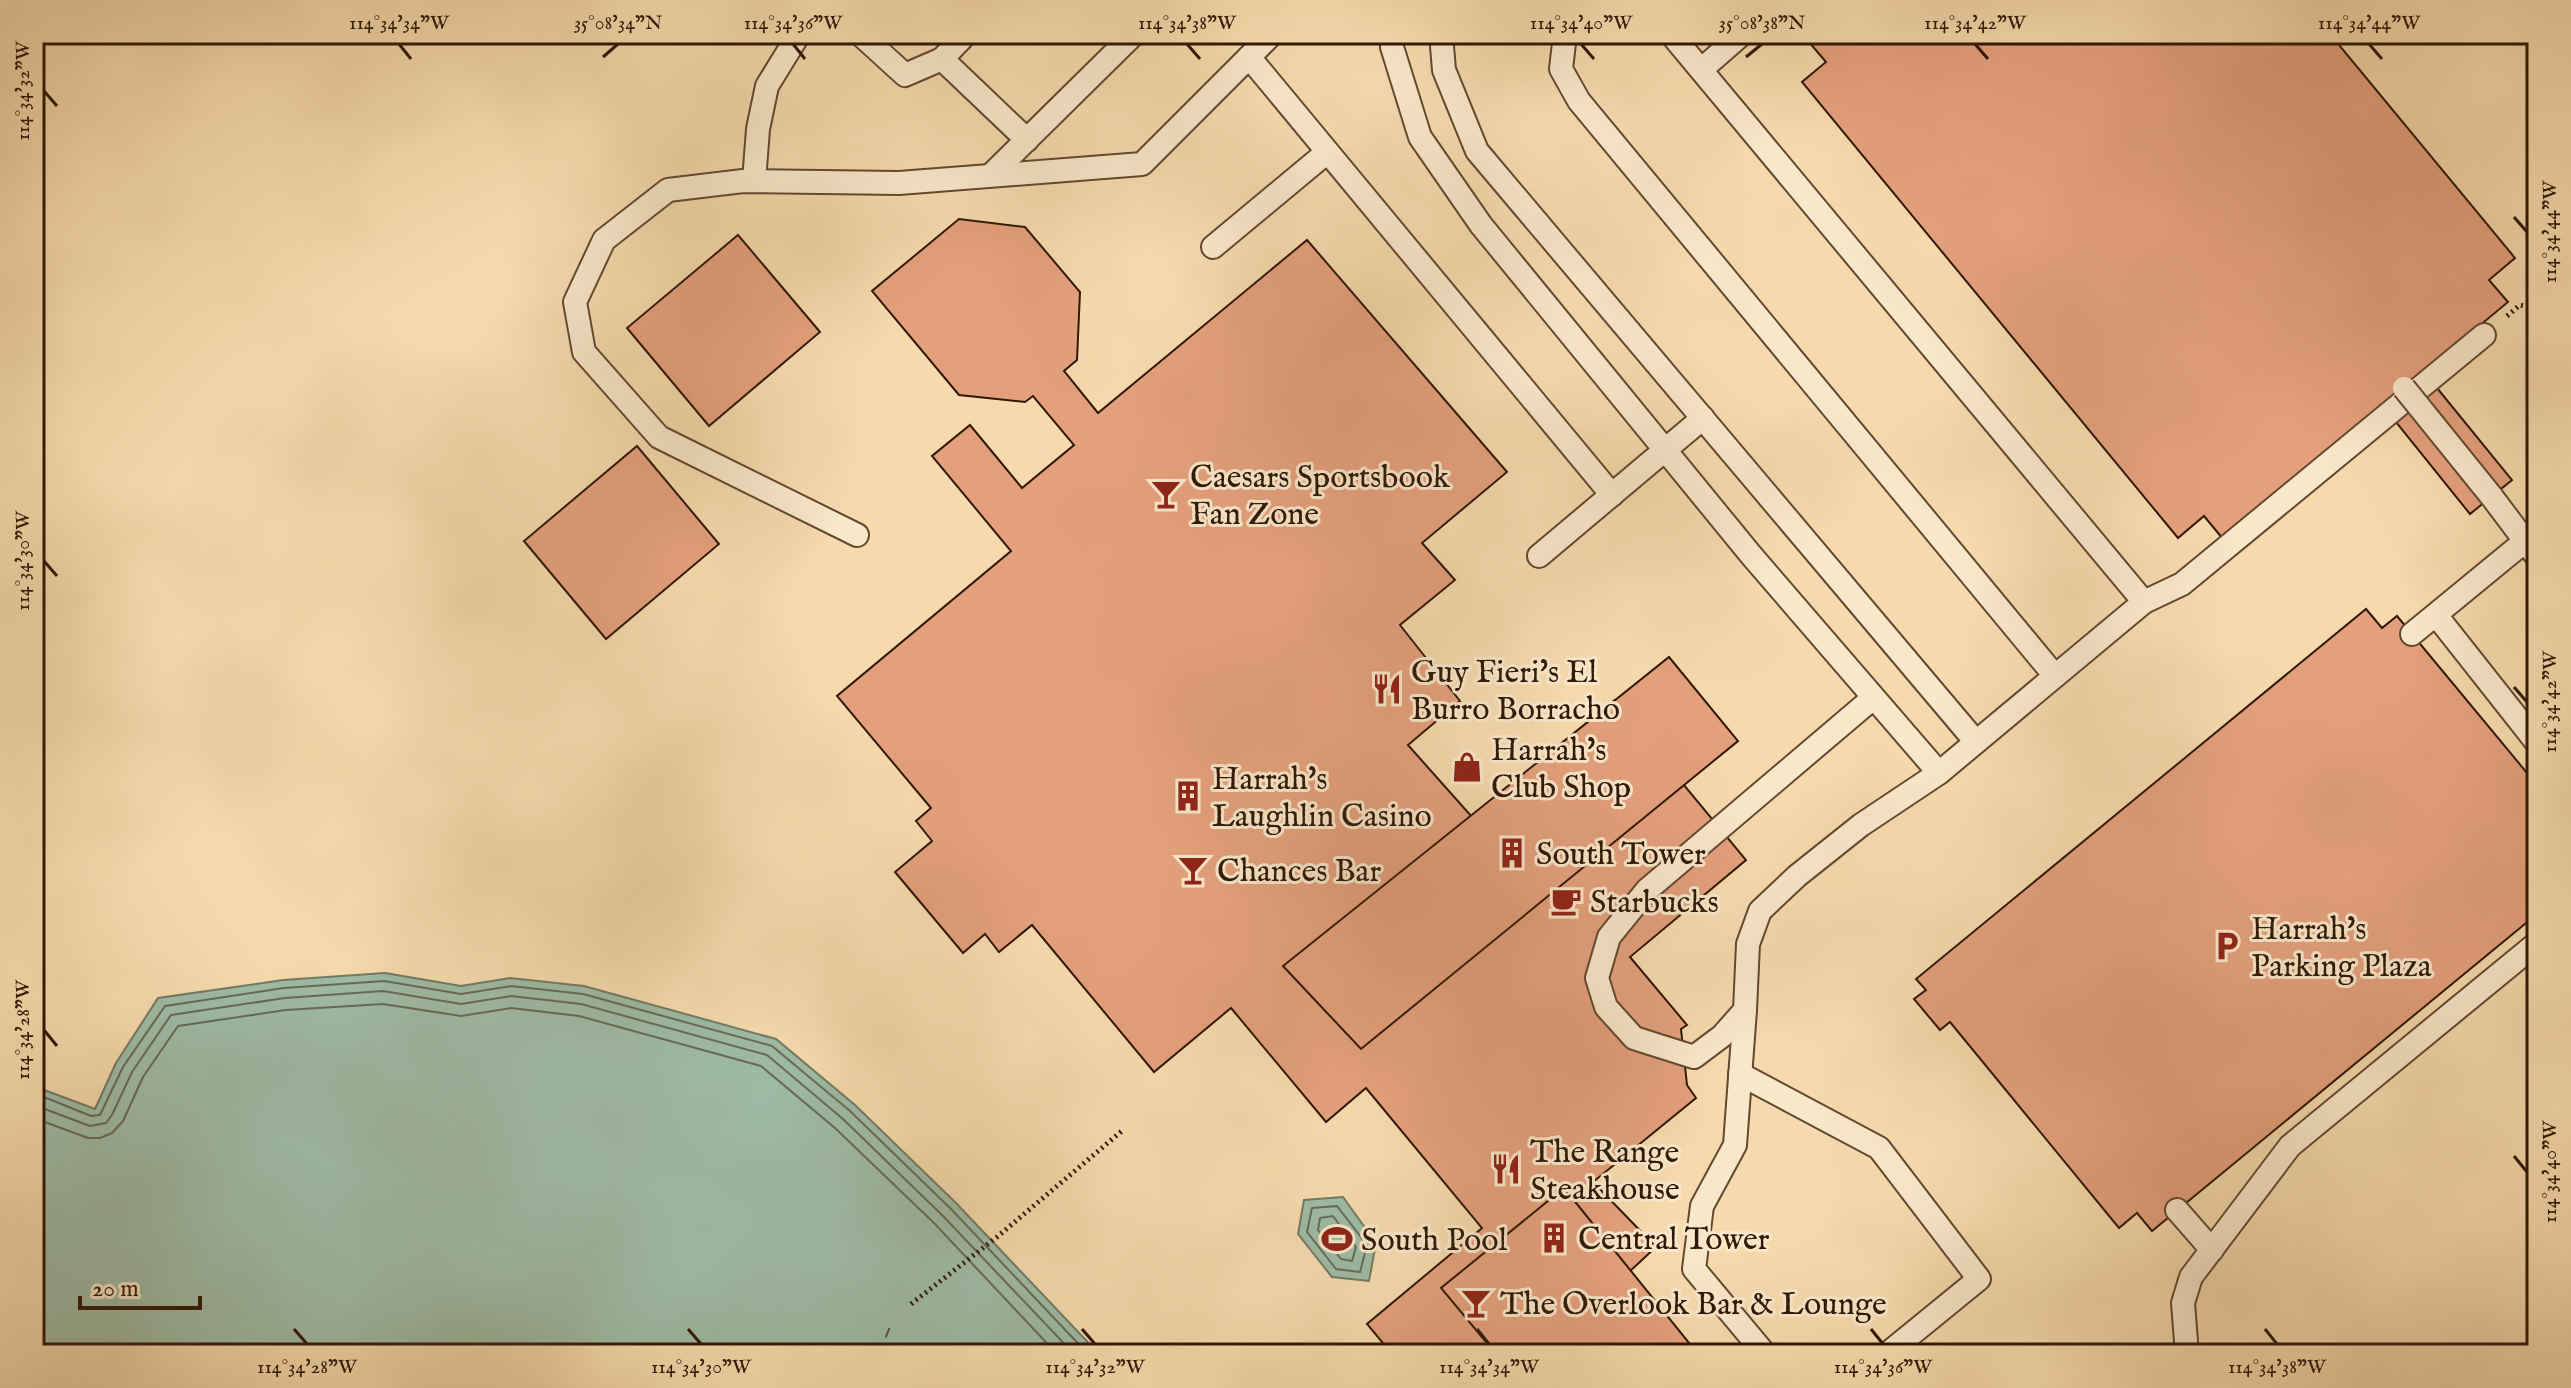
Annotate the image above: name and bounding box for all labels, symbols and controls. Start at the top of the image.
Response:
text: 114°34'34"W [349,11,450,36]
text: 35°08'34"N [574,11,662,36]
text: 114°34'36"W [744,11,843,36]
text: 114°34'38"W [1138,11,1237,36]
text: 114°34'40"W [1530,11,1633,36]
text: 35°08'38"N [1719,11,1805,36]
text: 114°34'42"W [1924,11,2027,36]
text: 114°34'44"W [2318,11,2421,36]
text: 114°34'32"W [11,40,36,141]
text: 114°34'44"W [2538,180,2563,283]
place label: Caesars Sportsbook Fan Zone [1190,458,1451,536]
bar icon: Caesars Sportsbook Fan Zone [1149,477,1183,511]
text: 114°34'30"W [11,510,36,611]
text: 114°34'42"W [2538,650,2563,753]
place label: Guy Fieri's El Burro Borracho [1411,653,1620,731]
restaurant icon: Guy Fieri's El Burro Borracho [1370,672,1404,706]
place label: Harrah's Club Shop [1491,731,1631,809]
shop icon: Harrah's Club Shop [1450,750,1484,784]
place label: Harrah's Laughlin Casino [1212,760,1432,838]
building icon: Harrah's Laughlin Casino [1171,779,1205,813]
place label: South Tower [1536,835,1706,876]
building icon: South Tower [1495,836,1529,870]
place label: Chances Bar [1217,852,1381,893]
bar icon: Chances Bar [1176,853,1210,887]
place label: Starbucks [1590,883,1719,924]
cafe icon: Starbucks [1549,884,1583,918]
place label: Harrah's Parking Plaza [2251,910,2432,988]
parking icon: Harrah's Parking Plaza [2210,929,2244,963]
text: 114°34'28"W [11,979,36,1080]
text: 114°34'40"W [2538,1120,2563,1223]
place label: The Range Steakhouse [1530,1133,1680,1211]
restaurant icon: The Range Steakhouse [1489,1152,1523,1186]
place label: Central Tower [1578,1220,1770,1261]
place label: South Pool [1361,1221,1507,1262]
building icon: Central Tower [1537,1221,1571,1255]
sports icon: South Pool [1320,1222,1354,1256]
scale bar [80,1260,200,1310]
text: 20 m [92,1274,139,1305]
place label: The Overlook Bar & Lounge [1500,1285,1887,1326]
bar icon: The Overlook Bar & Lounge [1459,1286,1493,1320]
text: 114°34'28"W [257,1355,358,1380]
text: 114°34'30"W [651,1355,752,1380]
text: 114°34'32"W [1045,1355,1146,1380]
text: 114°34'34"W [1439,1355,1540,1380]
text: 114°34'36"W [1834,1355,1933,1380]
text: 114°34'38"W [2228,1355,2327,1380]

